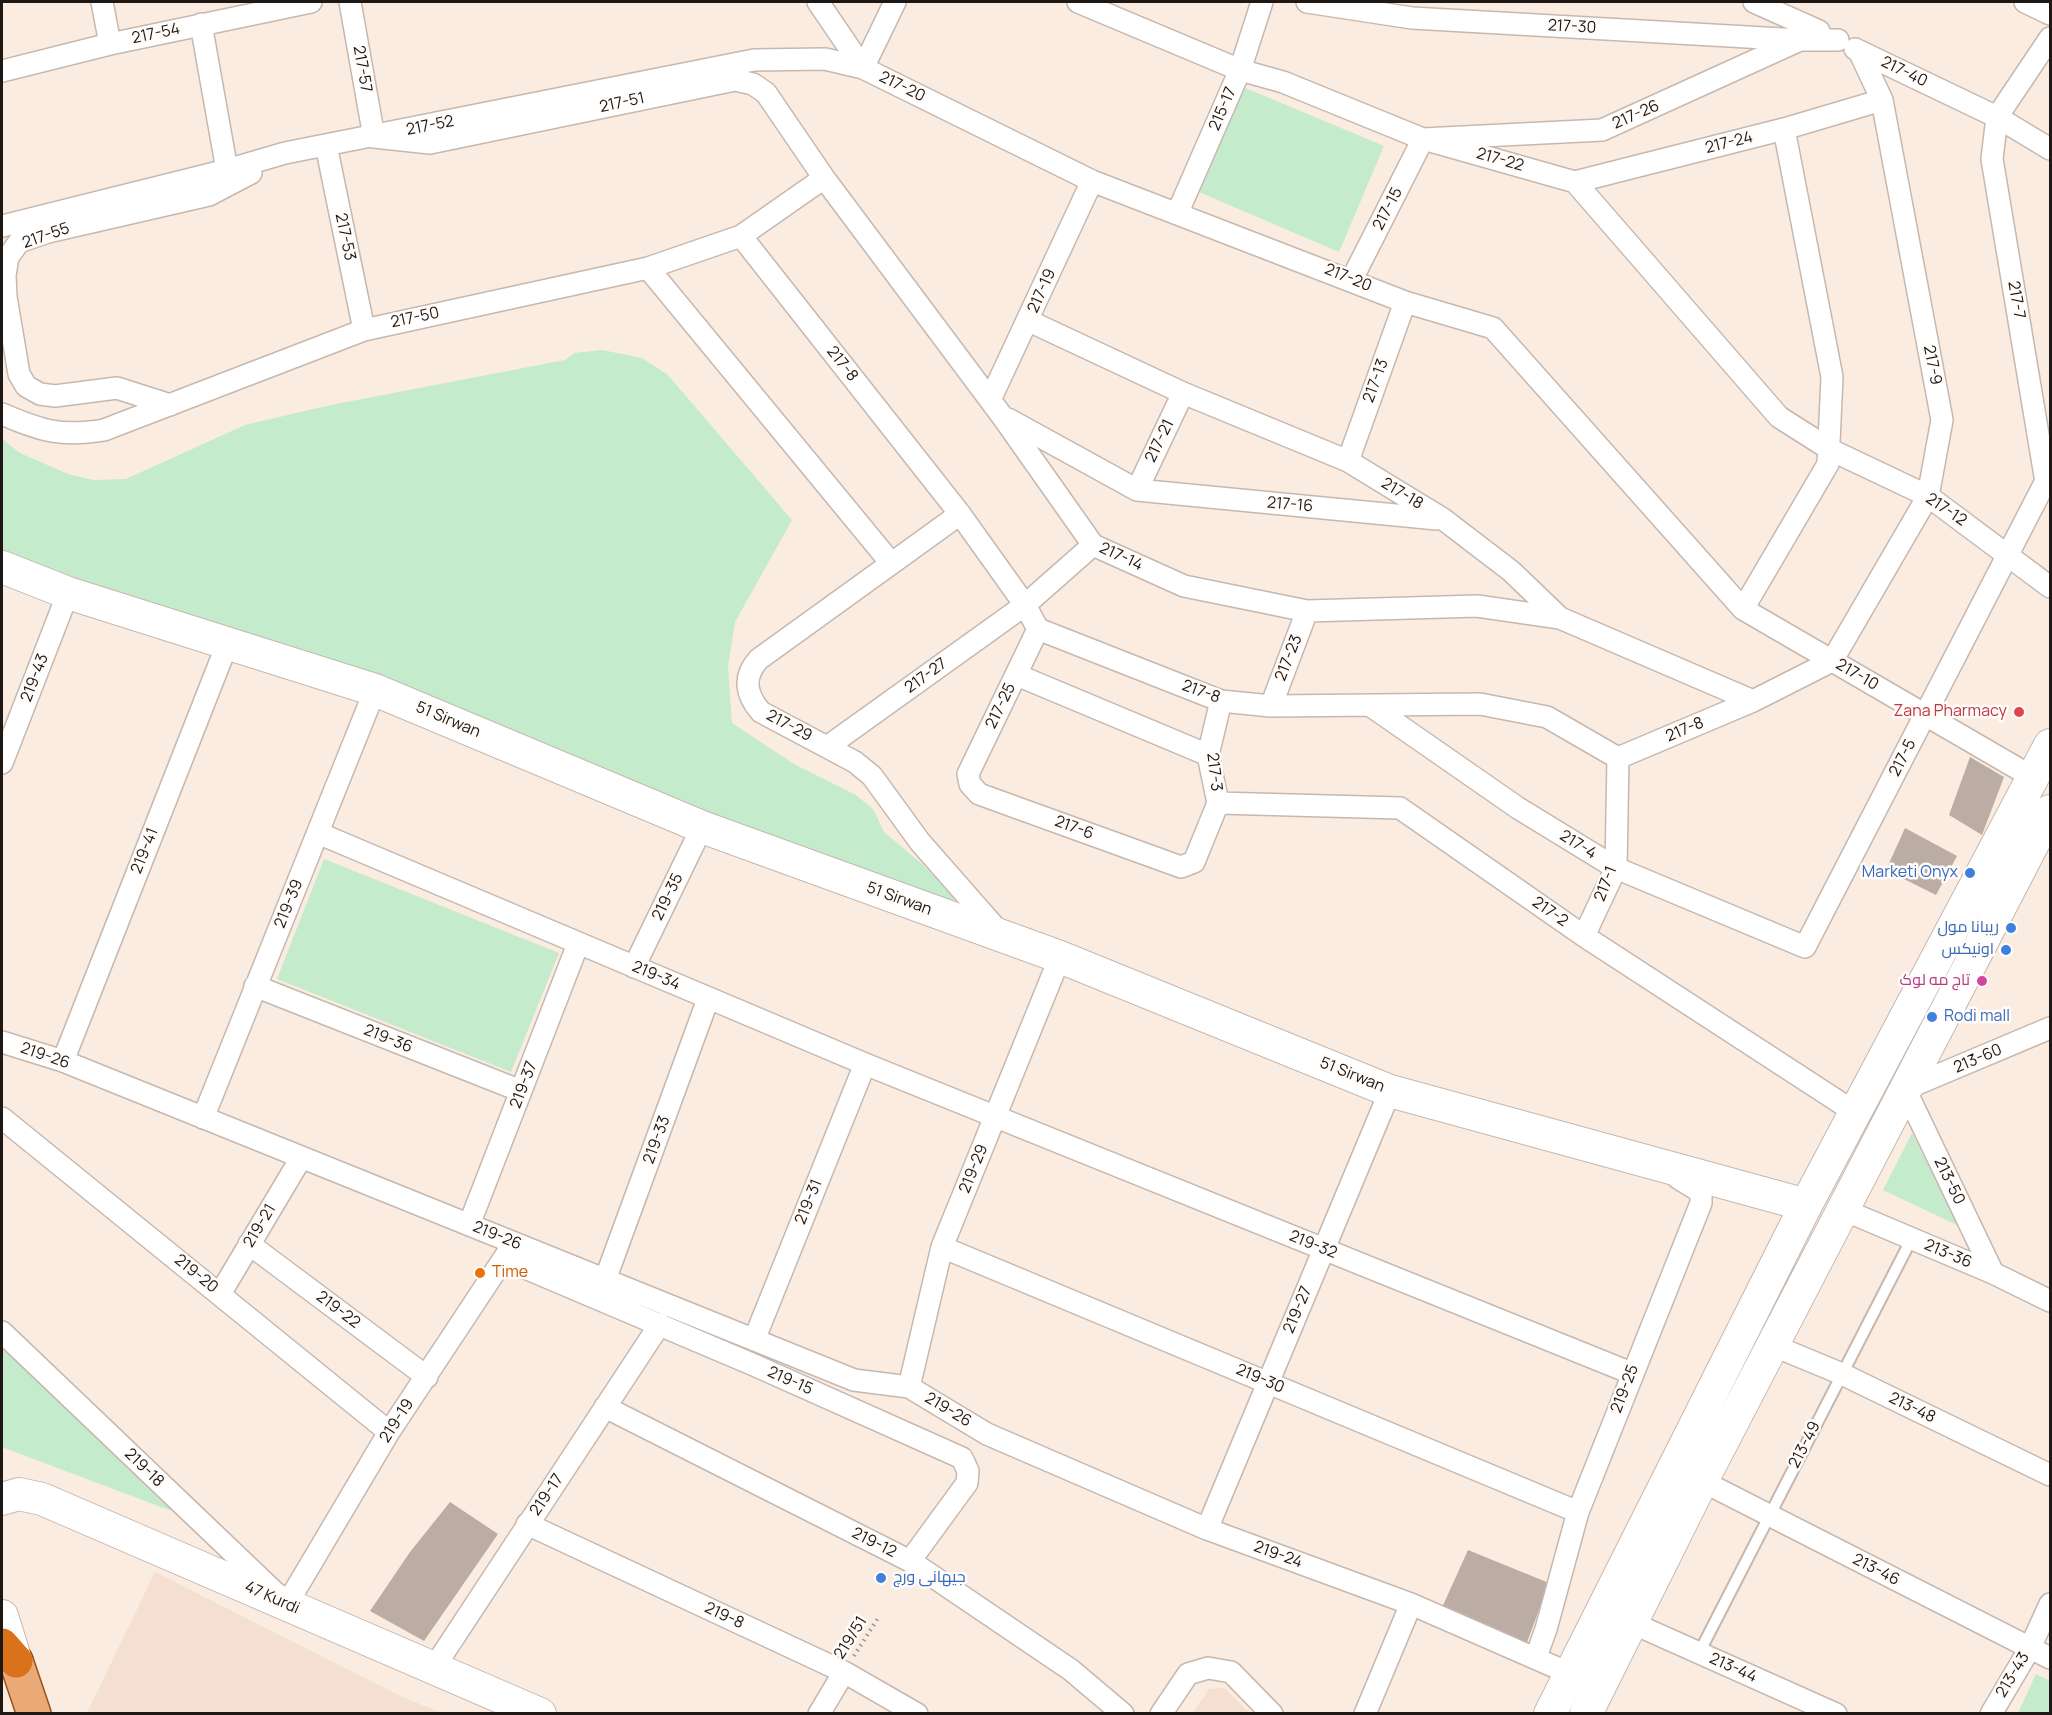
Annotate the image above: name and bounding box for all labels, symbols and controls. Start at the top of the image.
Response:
street label: 217-30 [1547,16,1597,38]
street label: 217-54 [130,20,182,48]
street label: 217-57 [348,44,376,94]
street label: 217-40 [1878,53,1930,91]
street label: 217-20 [876,68,928,106]
street label: 215-17 [1205,84,1241,134]
street label: 217-51 [598,89,646,117]
street label: 217-26 [1610,96,1662,134]
street label: 217-52 [405,112,455,140]
street label: 217-24 [1703,128,1755,158]
street label: 217-22 [1474,144,1526,176]
street label: 217-15 [1369,184,1407,234]
street label: 217-53 [331,211,359,263]
street label: 217-55 [20,219,72,253]
street label: 217-20 [1322,260,1374,296]
street label: 217-19 [1024,266,1060,316]
street label: 217-7 [2003,280,2029,320]
street label: 217-50 [389,304,441,332]
street label: 217-8 [822,343,862,385]
street label: 217-9 [1919,344,1945,386]
street label: 217-13 [1359,356,1393,406]
street label: 217-21 [1141,416,1179,466]
street label: 217-18 [1377,474,1427,514]
street label: 217-12 [1922,489,1970,531]
street label: 217-16 [1266,493,1314,517]
street label: 217-14 [1096,539,1146,575]
street label: 217-23 [1271,632,1307,684]
street label: 219-43 [17,651,53,705]
street label: 217-27 [901,654,951,698]
street label: 217-10 [1832,655,1882,695]
street label: 217-8 [1179,676,1223,708]
street label: 217-25 [982,680,1020,732]
street label: 51 Sirwan [413,698,483,742]
place label: Zana Pharmacy [1893,702,2007,722]
marker: Zana Pharmacy [2012,705,2026,719]
street label: 217-29 [763,706,815,746]
street label: 217-8 [1663,713,1707,747]
street label: 217-5 [1886,736,1920,780]
street label: 217-3 [1202,751,1226,793]
street label: 217-6 [1052,812,1096,844]
street label: 219-41 [127,825,163,877]
street label: 217-4 [1556,826,1600,864]
place label: Marketi Onyx [1862,863,1958,883]
street label: 217-1 [1591,864,1621,904]
marker: Marketi Onyx [1963,866,1977,880]
street label: 219-35 [648,870,688,924]
street label: 219-39 [271,877,307,931]
street label: 51 Sirwan [864,878,934,920]
street label: 217-2 [1528,893,1572,931]
place label: ريبانا مول [1937,918,1999,938]
marker: ريبانا مول [2004,921,2018,935]
place label: اونيكس [1942,940,1994,960]
marker: اونيكس [1999,943,2013,957]
street label: 219-34 [629,957,683,995]
place label: تاج مه لوک [1900,971,1970,991]
marker: تاج مه لوک [1975,974,1989,988]
place label: Rodi mall [1944,1007,2010,1027]
marker: Rodi mall [1925,1010,1939,1024]
street label: 219-36 [361,1021,415,1057]
street label: 219-26 [18,1039,72,1073]
street label: 213-60 [1951,1040,2005,1078]
street label: 51 Sirwan [1317,1053,1387,1097]
street label: 219-37 [506,1059,542,1111]
street label: 219-33 [639,1113,675,1167]
street label: 219-29 [956,1142,992,1196]
street label: 213-50 [1929,1154,1969,1208]
street label: 219-31 [791,1177,827,1227]
street label: 219-21 [240,1201,280,1251]
street label: 219-26 [470,1218,524,1254]
street label: 219-32 [1286,1227,1340,1263]
street label: 213-36 [1921,1235,1975,1273]
street label: 219-20 [170,1251,222,1297]
place label: Time [492,1263,528,1283]
marker: Time [473,1266,487,1280]
street label: 219-27 [1280,1284,1316,1336]
street label: 219-22 [312,1287,364,1333]
street label: 219-30 [1233,1360,1287,1398]
street label: 219-25 [1607,1362,1643,1416]
street label: 219-15 [764,1363,816,1399]
street label: 213-48 [1885,1388,1939,1428]
street label: 219-26 [921,1389,975,1431]
street label: 219-19 [376,1396,418,1446]
street label: 213-49 [1785,1418,1825,1472]
street label: 219-18 [120,1445,168,1491]
street label: 219-17 [526,1470,568,1520]
street label: 219-12 [849,1524,899,1562]
street label: 219-24 [1251,1537,1305,1573]
street label: 213-46 [1849,1550,1903,1590]
place label: جیهانی ورچ [893,1568,966,1588]
marker: جیهانی ورچ [874,1571,888,1585]
street label: 47 Kurdi [242,1577,302,1619]
street label: 219-8 [701,1599,747,1633]
street label: 219/51 [830,1613,872,1663]
street label: 213-44 [1706,1649,1760,1687]
street label: 213-43 [1992,1649,2034,1701]

